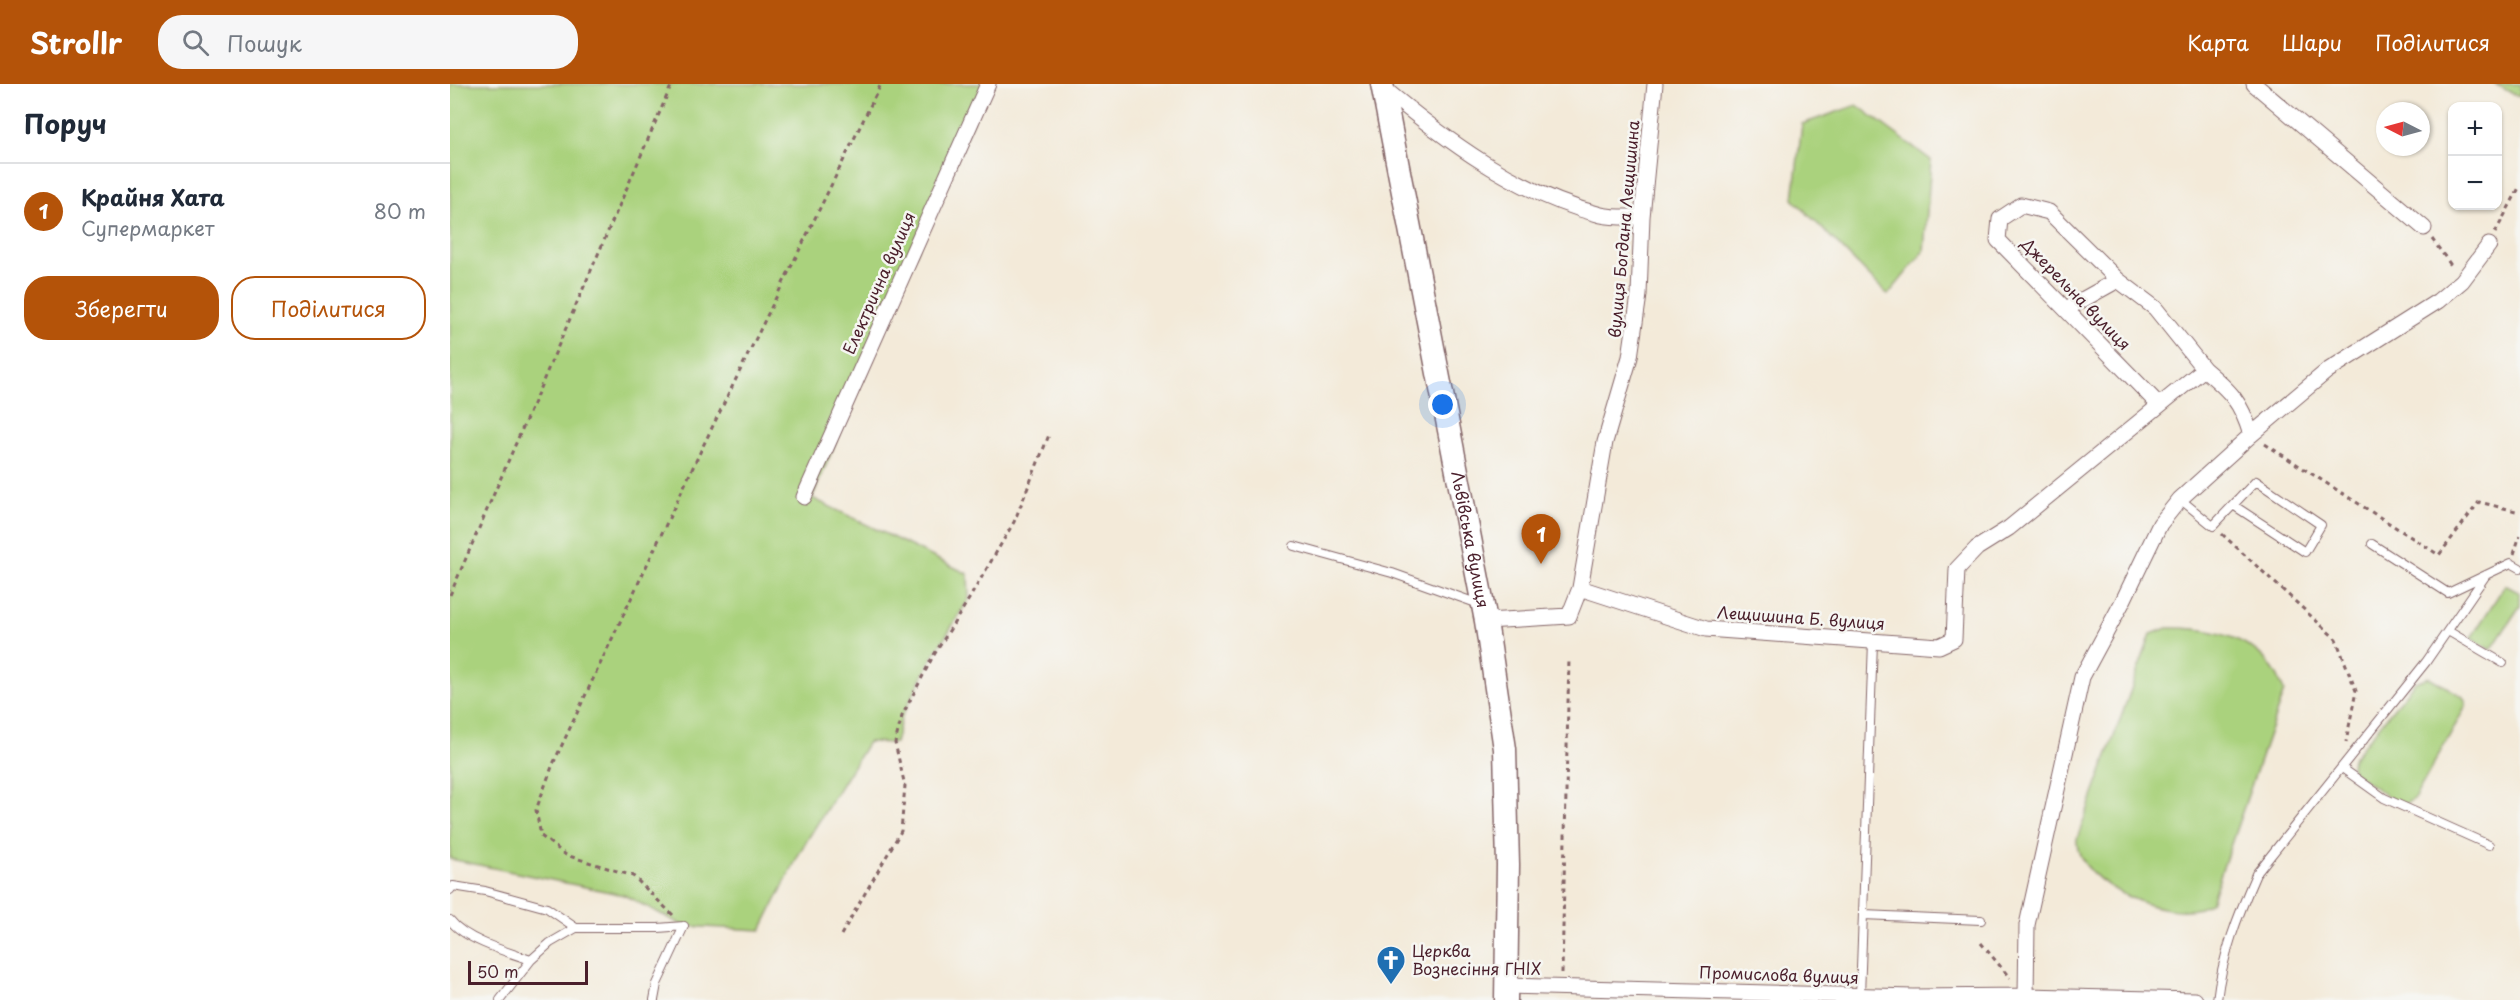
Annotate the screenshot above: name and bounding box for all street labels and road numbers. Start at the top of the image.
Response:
street label: вулиця Богдана Лещишина [1602,119,1644,339]
street label: Електрична вулиця [836,208,920,358]
street label: Джерельна вулиця [2016,231,2137,355]
street label: Львівська вулиця [1446,469,1496,610]
street label: Лещишина Б. вулиця [1716,599,1886,635]
street label: Промислова вулиця [1699,959,1859,989]

